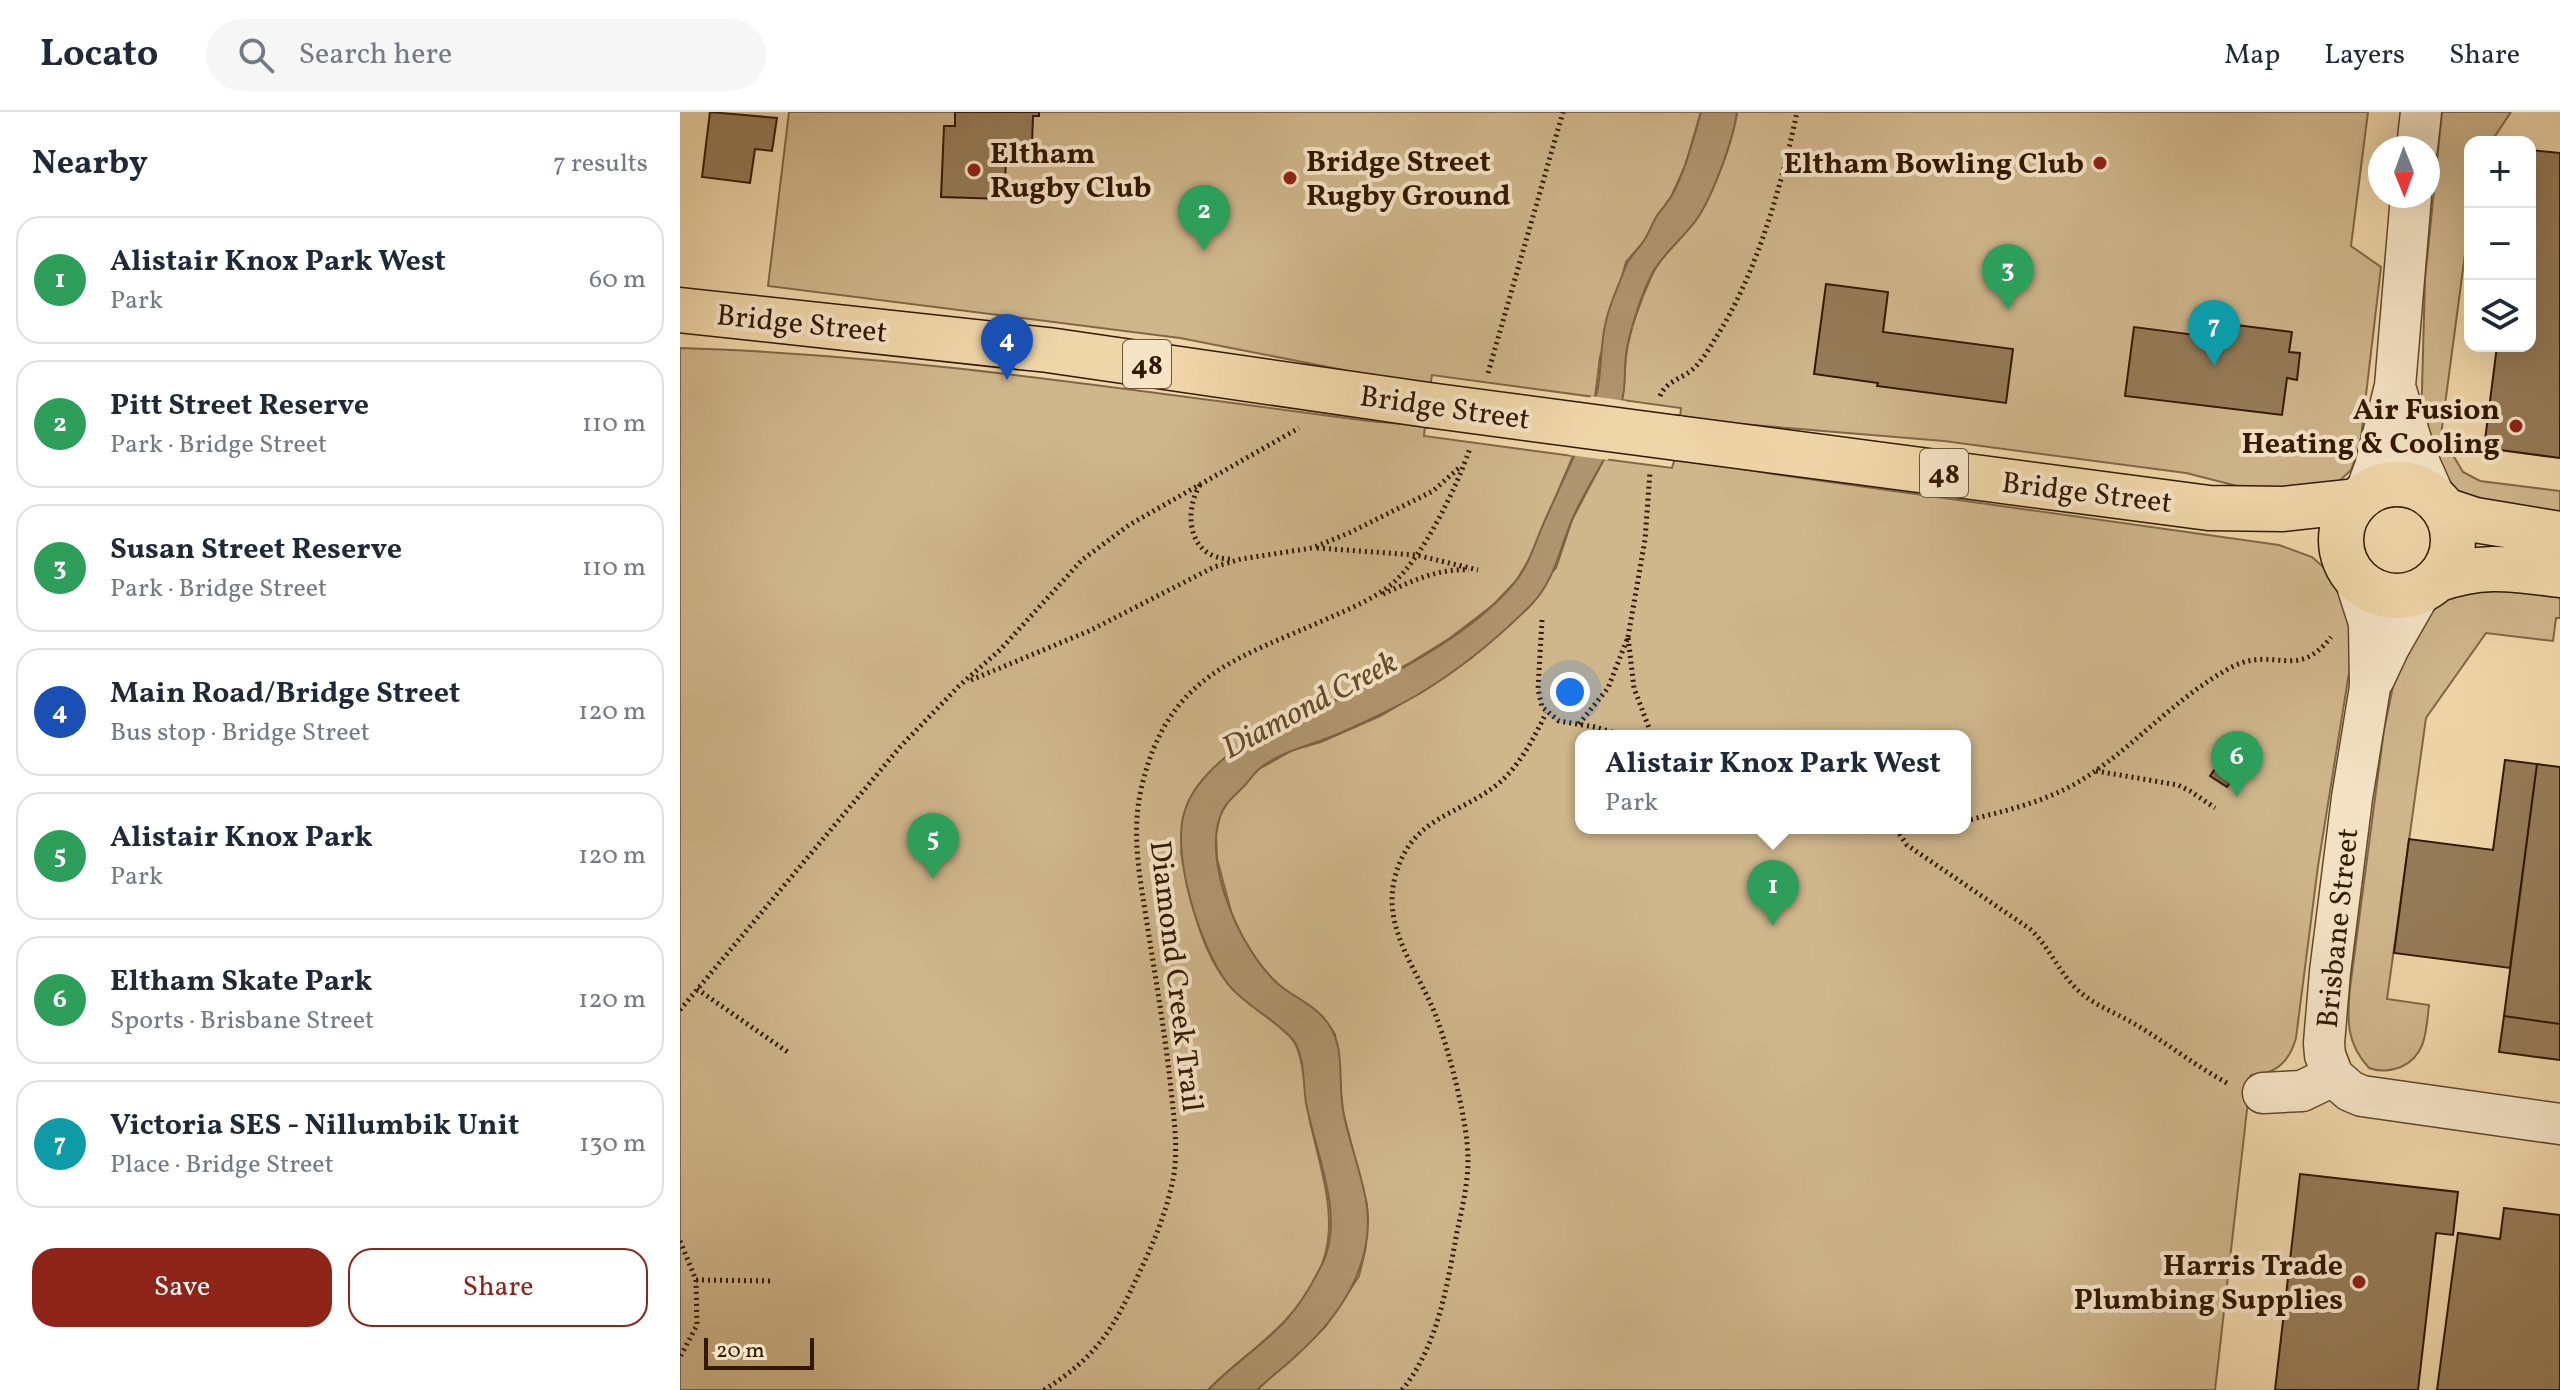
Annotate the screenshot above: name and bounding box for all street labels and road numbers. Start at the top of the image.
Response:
street label: Bridge Street [714,295,889,355]
road number: 48 [1123,340,1171,388]
street label: Bridge Street [1357,376,1533,442]
road number: 48 [1920,449,1968,497]
street label: Bridge Street [1999,463,2174,525]
street label: Brisbane Street [2308,826,2370,1030]
street label: Diamond Creek Trail [1138,838,1213,1114]

